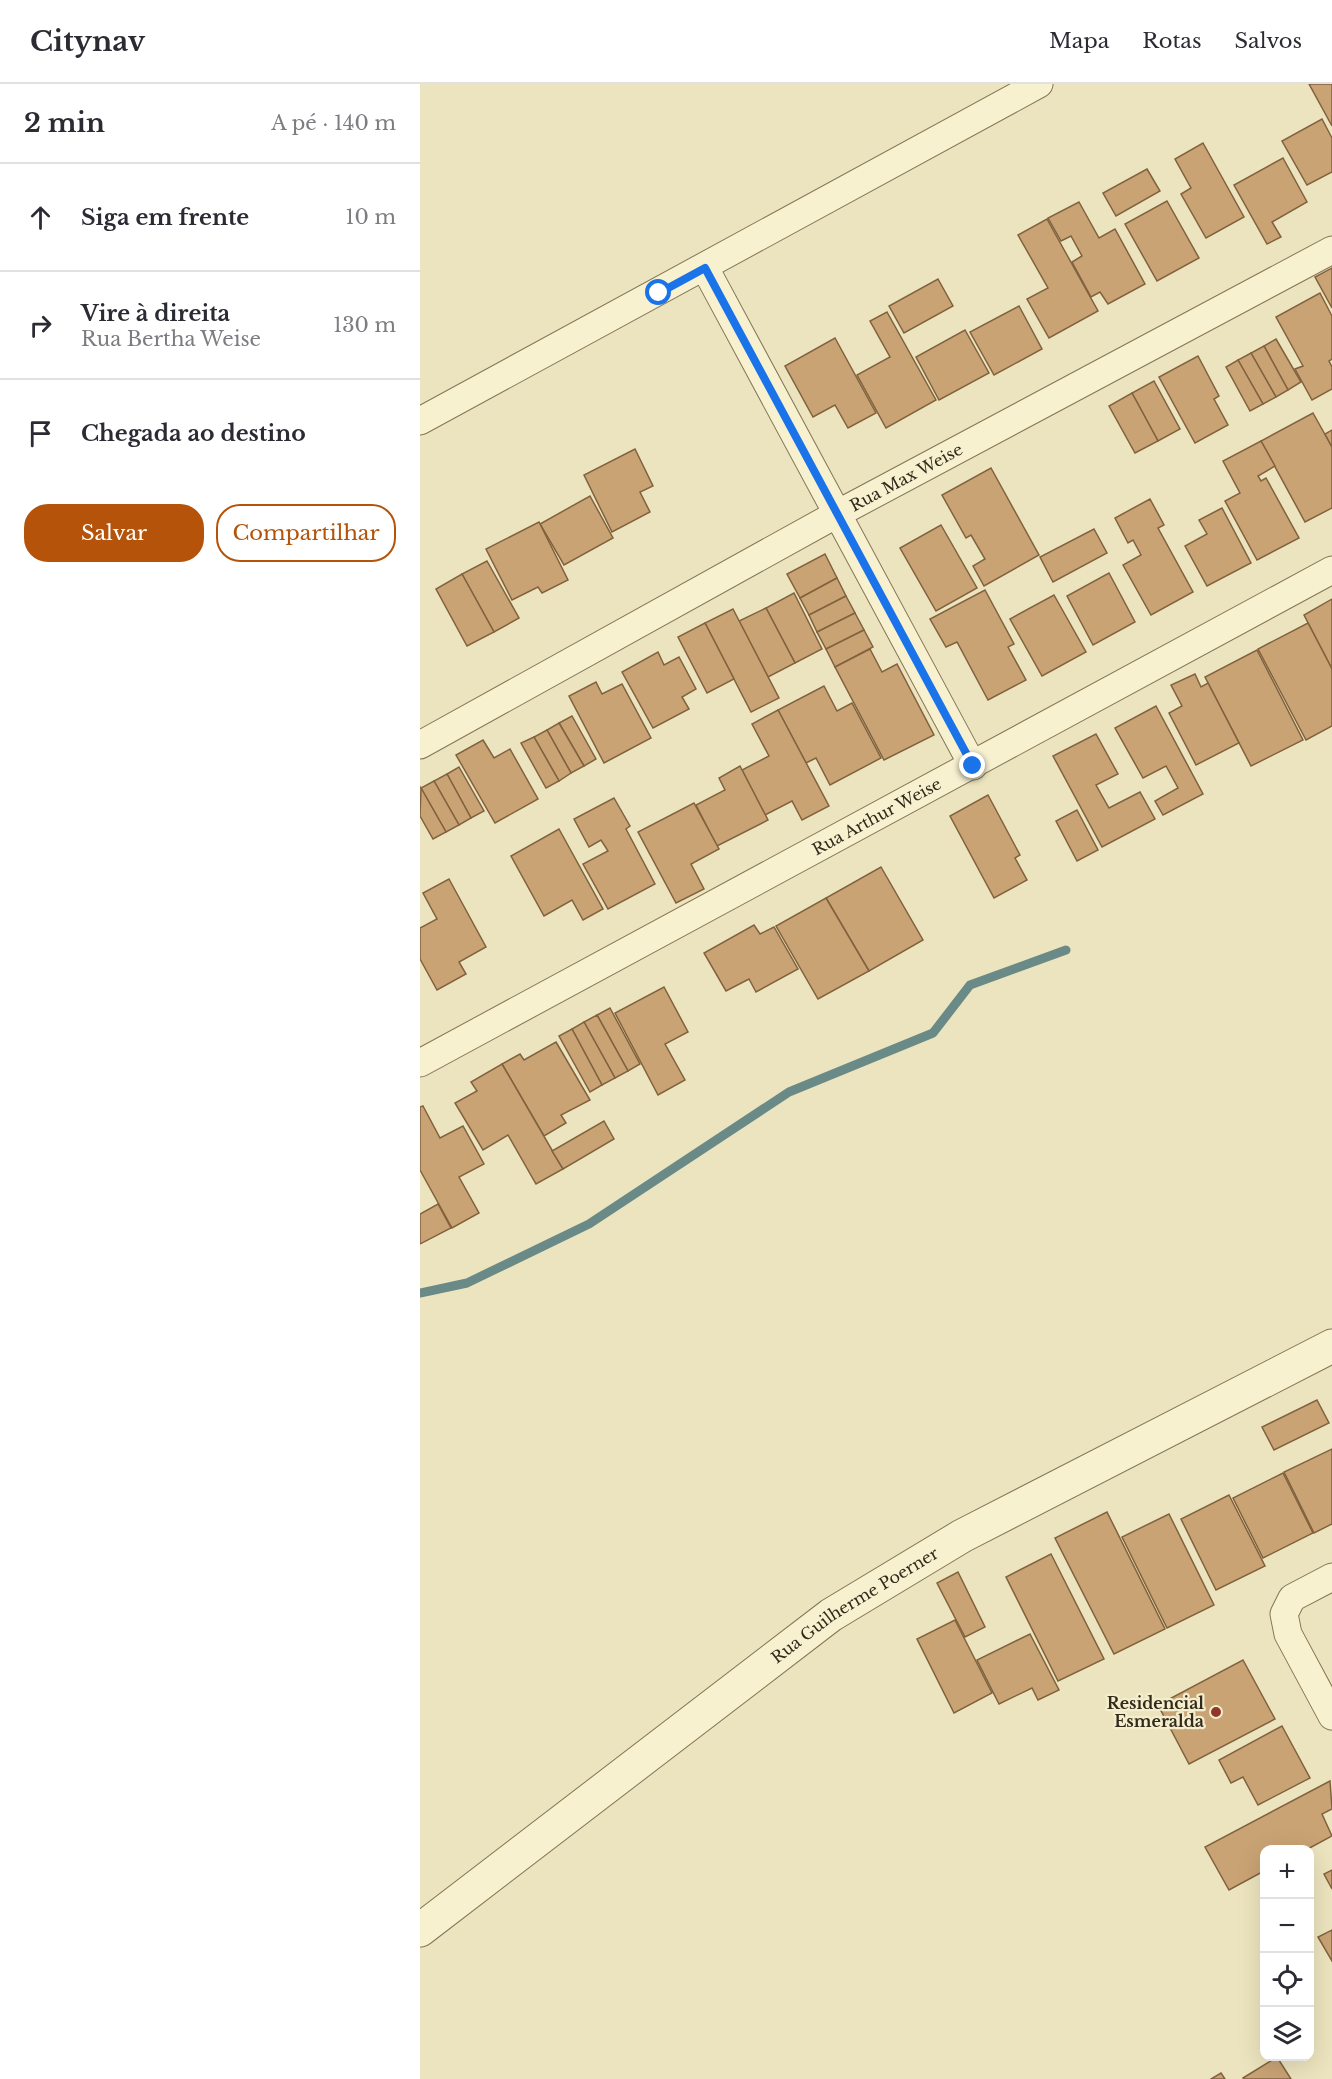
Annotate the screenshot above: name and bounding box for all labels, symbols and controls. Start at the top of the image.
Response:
text: Citynav [30,24,145,59]
text: Mapa [1049,28,1109,54]
text: Rotas [1142,28,1202,54]
text: Salvos [1235,28,1302,54]
text: 2 min [24,107,105,139]
text: A pé · 140 m [271,111,396,135]
icon: ahead [24,201,57,234]
text: Siga em frente [81,204,249,231]
text: 10 m [346,205,396,229]
route start [645,279,671,305]
text: Vire à direita [81,300,230,327]
icon: right [24,309,57,342]
text: 130 m [333,313,396,337]
text: Rua Bertha Weise [81,327,261,351]
icon: arrive [24,417,57,450]
text: Chegada ao destino [81,420,306,447]
street label: Rua Max Weise [846,439,966,515]
button: Salvar [24,504,204,562]
button: Compartilhar [216,504,396,562]
route end [959,752,985,778]
street label: Rua Arthur Weise [809,773,945,859]
street label: Rua Guilherme Poerner [767,1543,942,1667]
place label: Residencial Esmeralda [1107,1693,1204,1731]
marker: Residencial Esmeralda [1209,1705,1223,1719]
map controls [1260,1845,1314,2061]
button: + [1260,1845,1314,1899]
button: − [1260,1899,1314,1953]
button: locate [1260,1953,1314,2007]
button: layers [1260,2007,1314,2061]

